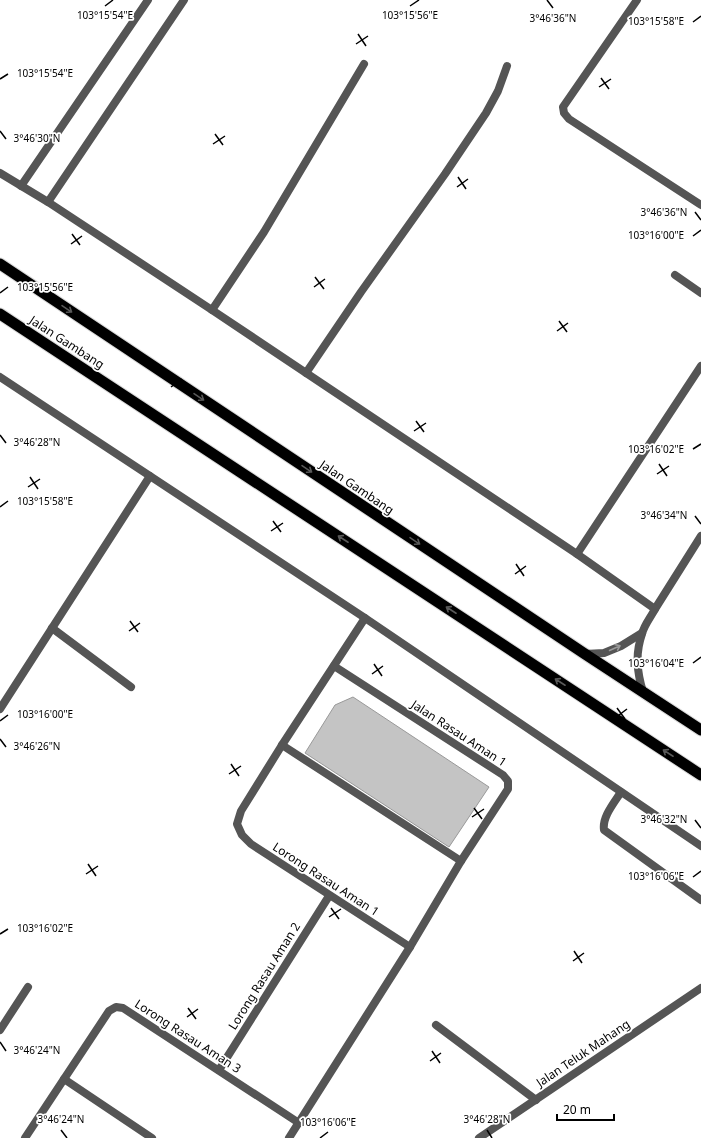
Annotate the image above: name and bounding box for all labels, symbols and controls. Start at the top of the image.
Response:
text: 103°15'54"E [77,8,133,22]
text: 103°15'56"E [382,8,438,22]
text: 3°46'36"N [530,11,576,25]
text: 103°15'58"E [628,14,684,28]
text: 103°15'54"E [17,66,73,80]
text: 3°46'30"N [14,131,60,145]
text: 3°46'36"N [641,205,687,219]
text: 103°16'00"E [628,228,684,242]
text: 103°15'56"E [17,280,73,294]
one-way arrow [62,305,73,313]
street label: Jalan Gambang [25,311,108,373]
one-way arrow [193,393,205,401]
text: 3°46'28"N [14,435,60,449]
text: 103°16'02"E [628,442,684,456]
street label: Jalan Gambang [316,455,397,518]
one-way arrow [301,465,313,473]
text: 103°15'58"E [17,494,73,508]
text: 3°46'34"N [641,508,687,522]
one-way arrow [337,535,348,543]
one-way arrow [409,537,420,545]
one-way arrow [446,606,457,614]
one-way arrow [608,644,620,651]
text: 103°16'04"E [628,656,684,670]
one-way arrow [554,677,566,685]
street label: Jalan Rasau Aman 1 [407,695,510,770]
text: 103°16'00"E [17,707,73,721]
text: 3°46'26"N [14,739,60,753]
one-way arrow [663,749,674,757]
text: 3°46'32"N [641,812,687,826]
street label: Lorong Rasau Aman 1 [270,838,382,920]
text: 103°16'06"E [628,869,684,883]
street label: Lorong Rasau Aman 2 [224,919,304,1033]
text: 103°16'02"E [17,921,73,935]
street label: Lorong Rasau Aman 3 [132,995,245,1077]
street label: Jalan Teluk Mahang [532,1015,633,1091]
text: 3°46'24"N [14,1043,60,1057]
scale bar [557,1096,614,1122]
text: 20 m [563,1101,591,1118]
text: 3°46'24"N [38,1112,84,1126]
text: 3°46'28"N [464,1112,510,1126]
text: 103°16'06"E [300,1115,356,1129]

